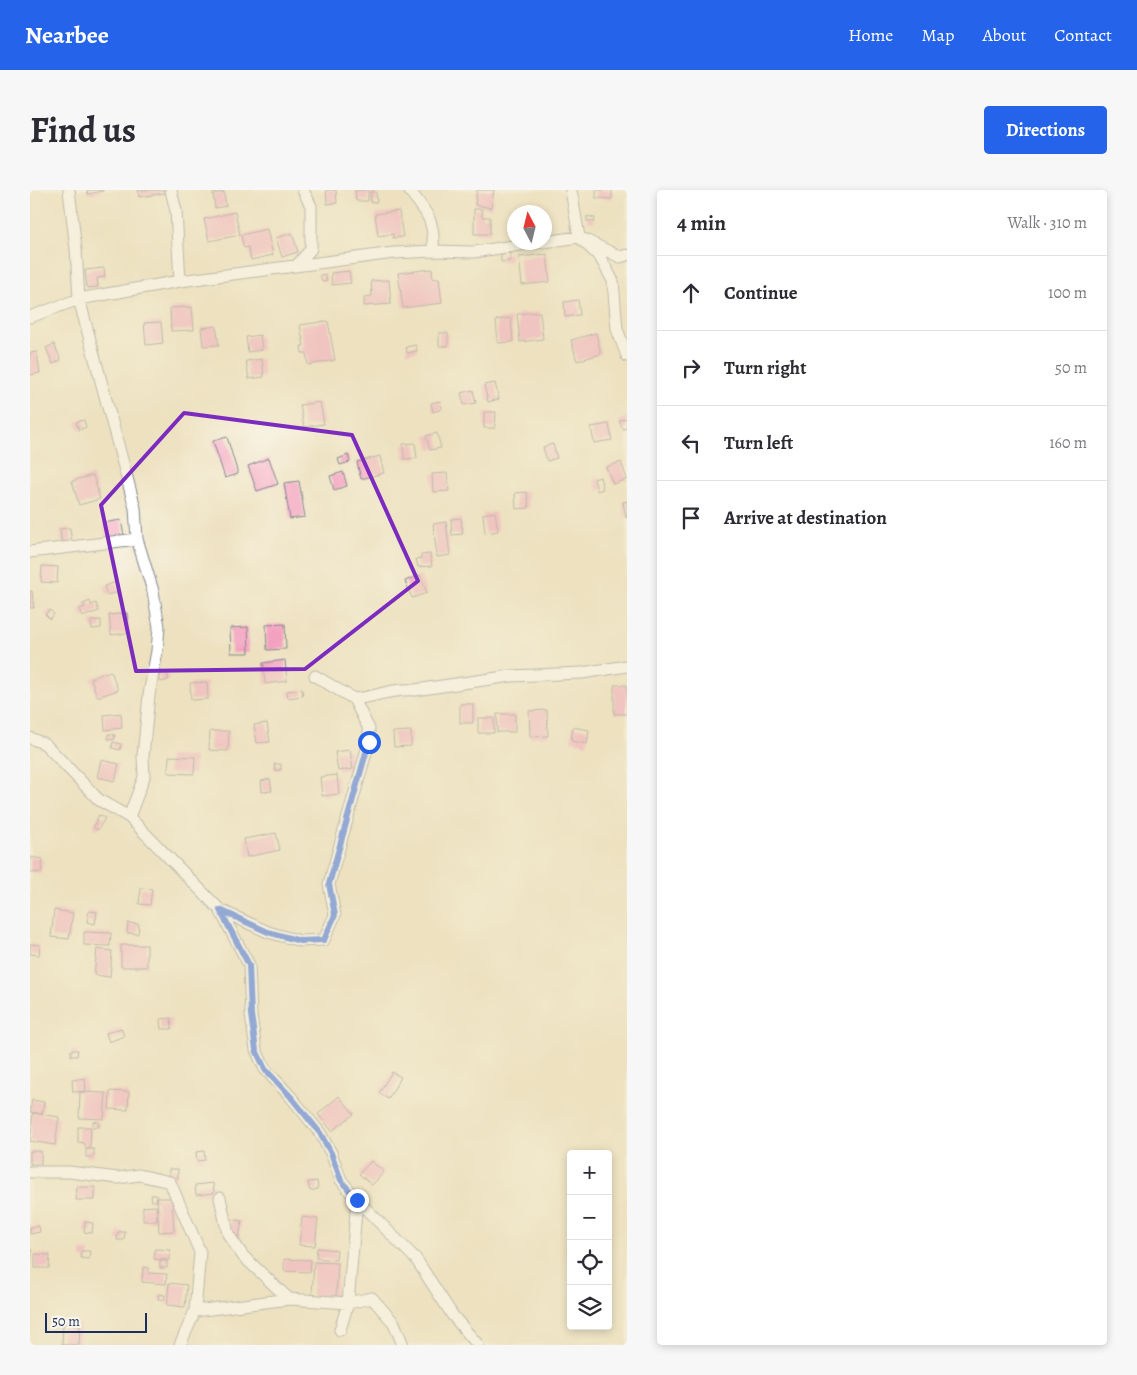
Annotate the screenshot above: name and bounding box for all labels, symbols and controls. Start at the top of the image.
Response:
text: Nearbee [25,19,109,51]
text: Home [848,23,893,47]
text: Map [921,23,954,47]
text: About [982,23,1026,47]
text: Contact [1054,23,1112,47]
text: Find us [30,106,136,154]
button: Directions [984,106,1107,154]
north arrow [507,205,552,250]
text: 4 min [677,209,726,237]
text: Walk · 310 m [1007,212,1087,234]
icon: ahead [677,279,705,307]
text: Continue [724,280,798,306]
text: 100 m [1048,282,1087,304]
icon: right [677,354,705,382]
text: Turn right [724,355,806,381]
text: 50 m [1055,357,1087,379]
icon: left [677,429,705,457]
text: Turn left [724,430,793,456]
text: 160 m [1049,432,1087,454]
icon: arrive [677,504,705,532]
text: Arrive at destination [724,505,887,531]
route start [358,731,381,754]
map controls [567,1150,612,1330]
button: + [567,1150,612,1195]
route end [346,1189,369,1212]
button: − [567,1195,612,1240]
button: locate [567,1240,612,1285]
button: layers [567,1285,612,1330]
scale bar [45,1310,148,1333]
text: 50 m [52,1312,80,1331]

